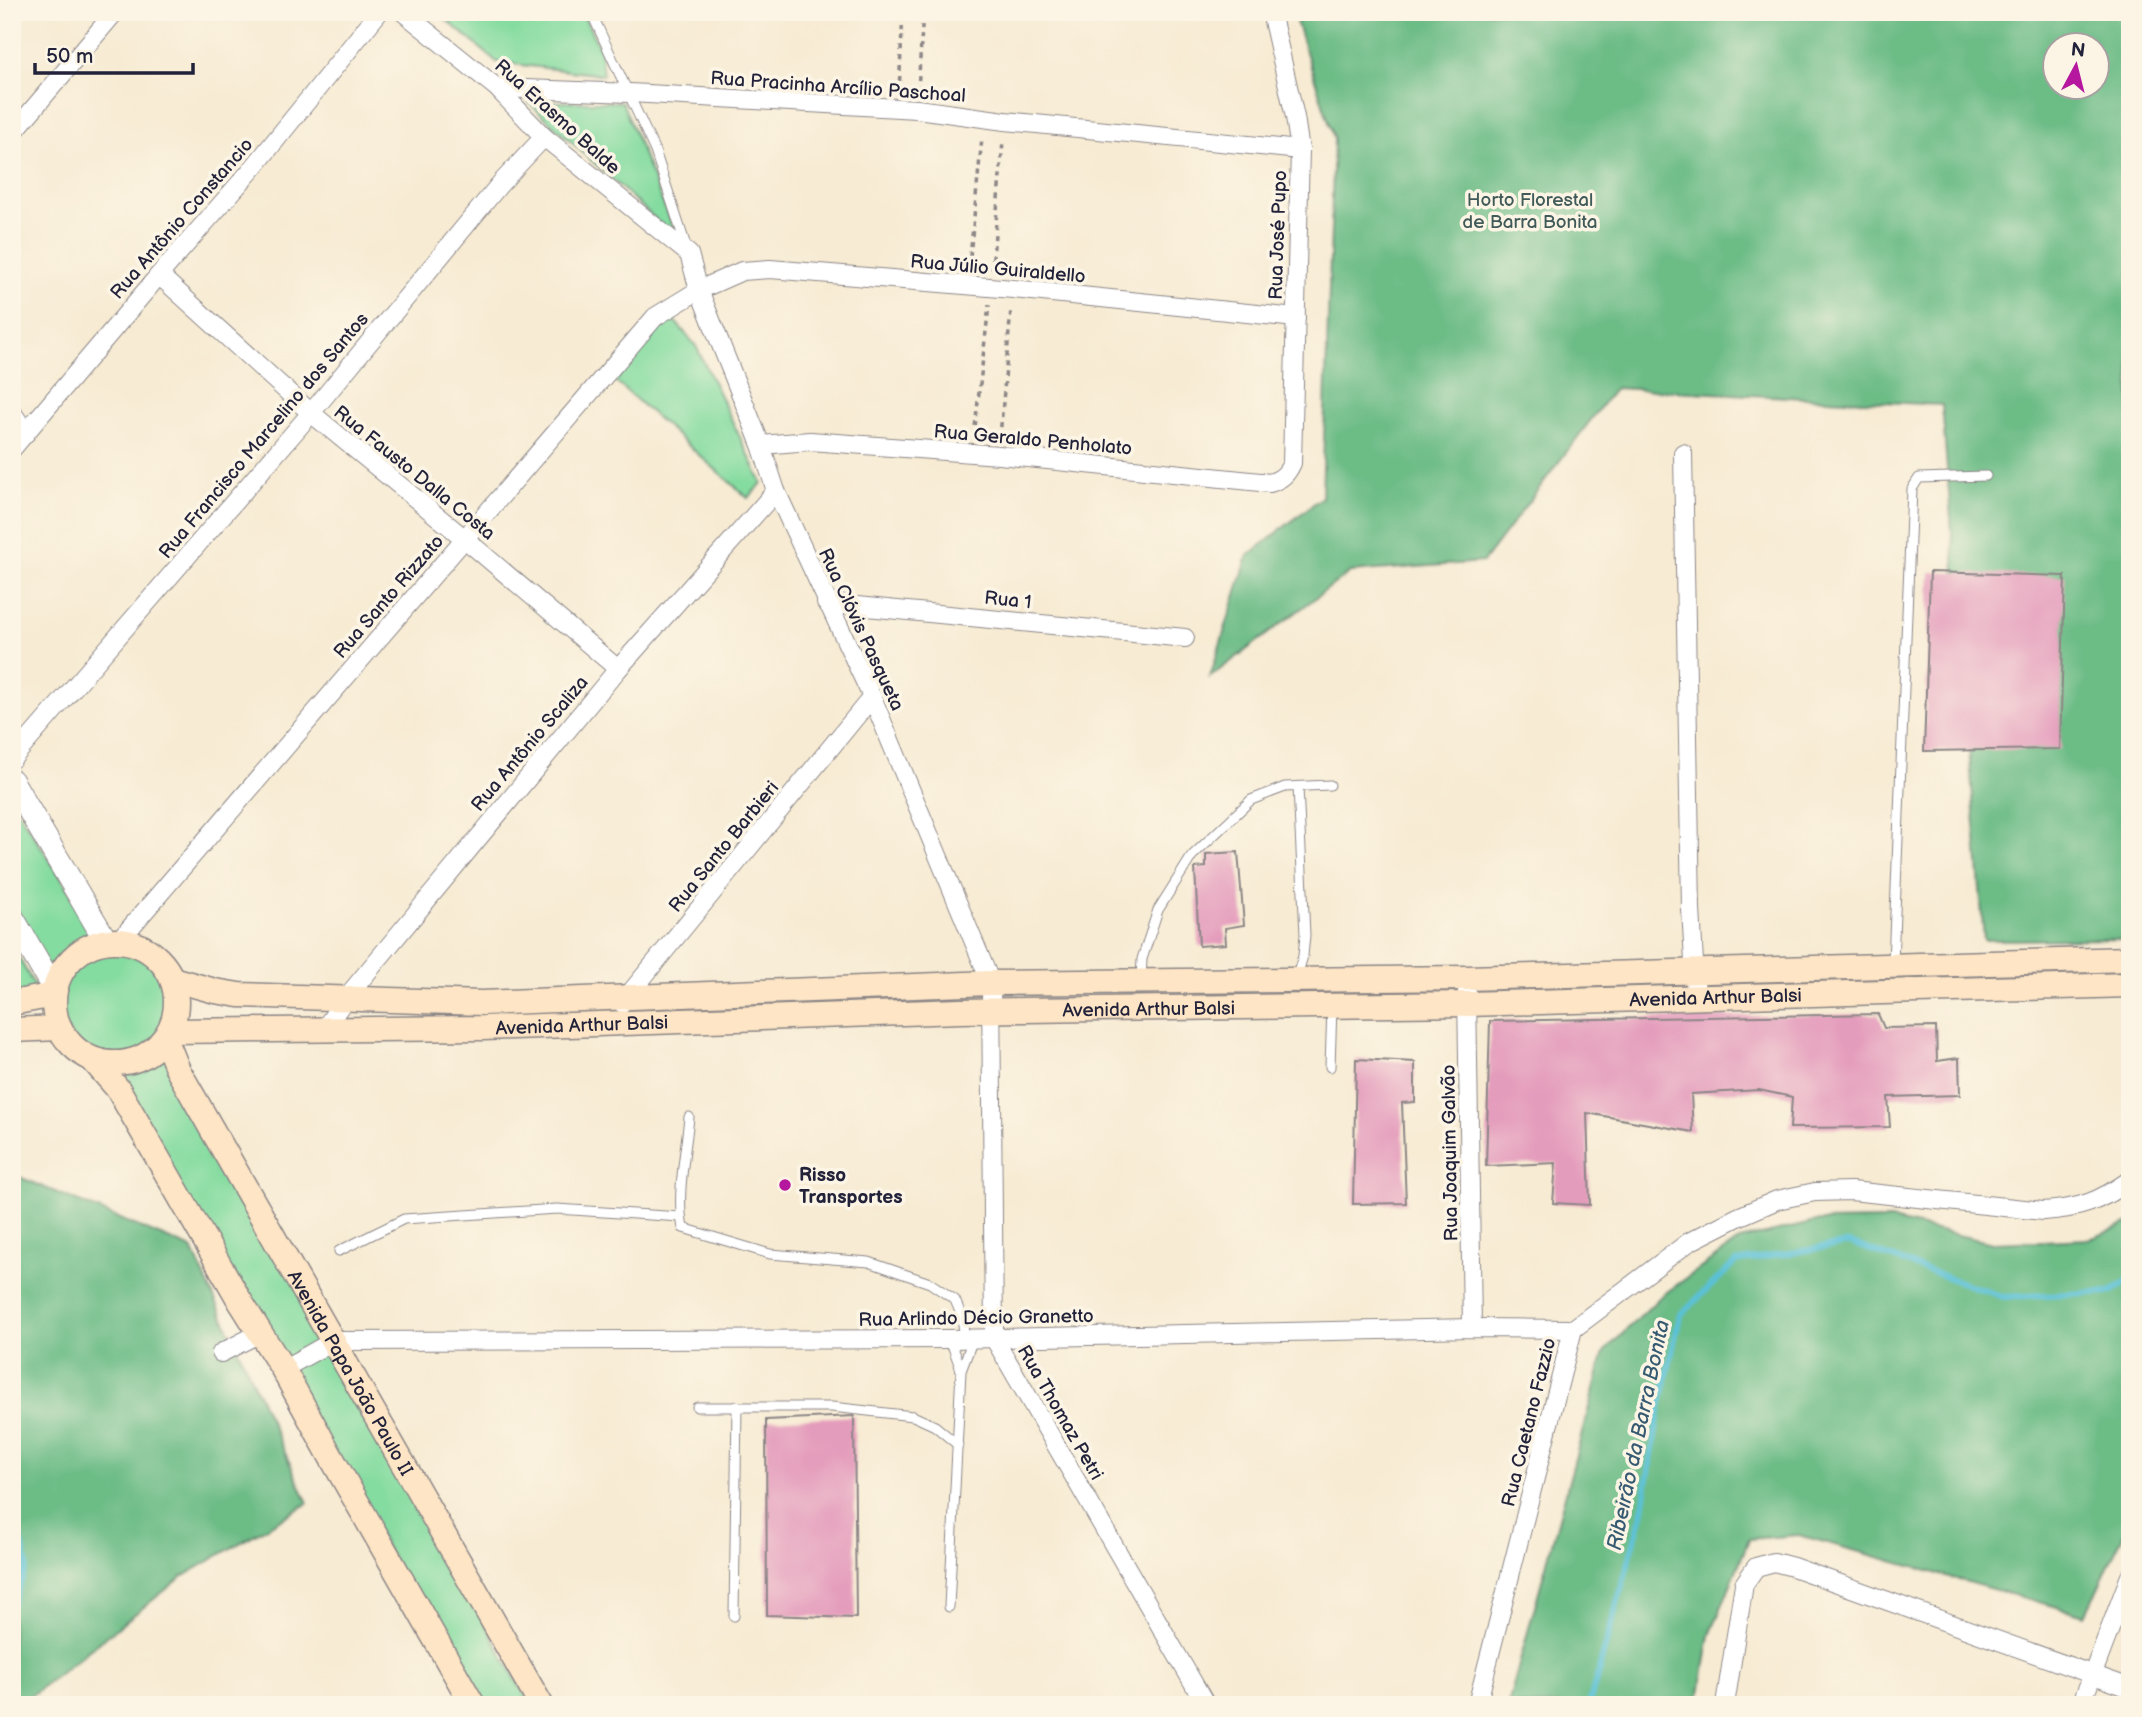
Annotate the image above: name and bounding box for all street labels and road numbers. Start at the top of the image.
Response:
street label: Rua Erasmo Balde [490,55,624,179]
street label: Rua Pracinha Arcílio Paschoal [709,67,966,108]
street label: Rua Antônio Constancio [106,134,258,304]
street label: Rua José Pupo [1265,170,1292,300]
street label: Rua Júlio Guiraldello [909,250,1086,289]
street label: Rua Francisco Marcelino dos Santos [154,308,374,564]
street label: Rua Fausto Dalla Costa [329,401,499,545]
street label: Rua Geraldo Penholato [933,420,1133,461]
street label: Rua Santo Rizzato [329,530,449,664]
street label: Rua Clóvis Pasqueta [813,545,908,715]
street label: Rua 1 [983,587,1033,614]
street label: Rua Antônio Scaliza [467,672,593,816]
street label: Rua Santo Barbieri [664,777,784,917]
street label: Avenida Arthur Balsi [1629,984,1802,1012]
street label: Avenida Arthur Balsi [1062,997,1235,1023]
street label: Avenida Arthur Balsi [495,1011,669,1041]
street label: Rua Joaquim Galvão [1437,1064,1464,1242]
street label: Avenida Papa João Paulo II [282,1267,417,1480]
street label: Rua Arlindo Décio Granetto [858,1305,1094,1332]
street label: Rua Caetano Fazzio [1497,1336,1562,1509]
street label: Rua Thomaz Petri [1012,1341,1108,1484]

